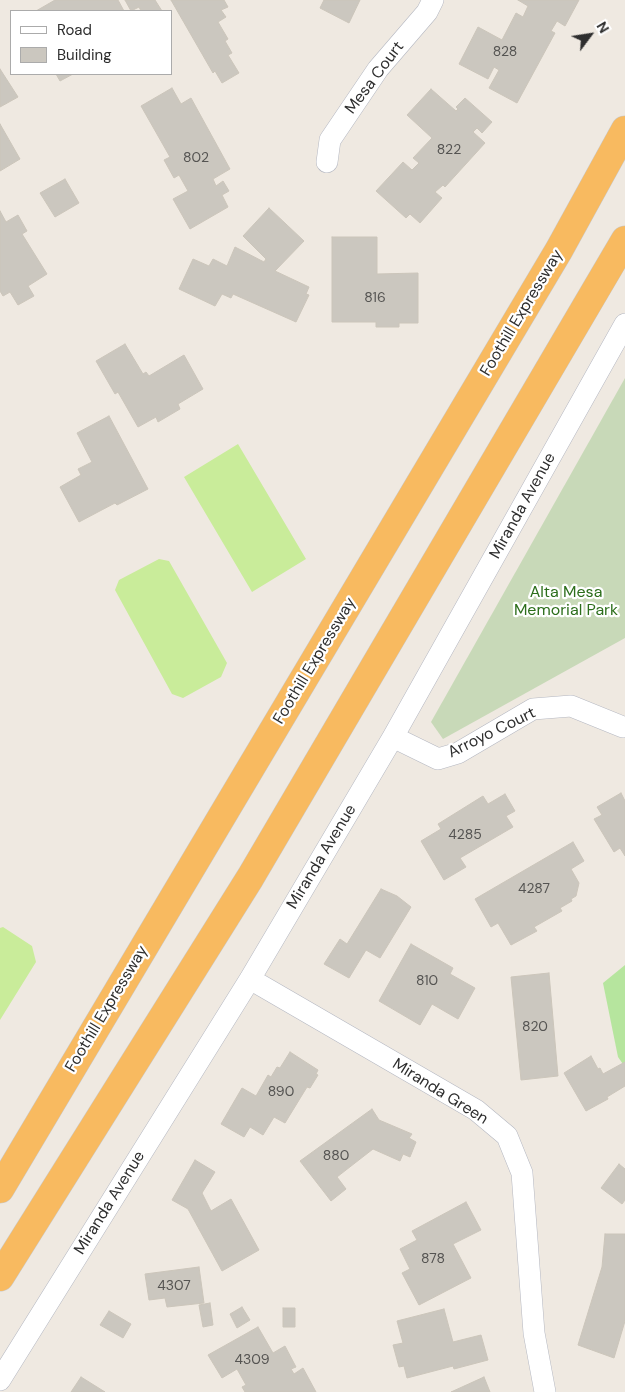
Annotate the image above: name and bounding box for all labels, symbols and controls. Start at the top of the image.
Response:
legend [10,10,172,75]
north arrow [565,10,615,60]
text: N [593,18,613,36]
text: Road [57,20,92,40]
street label: Mesa Court [341,38,409,118]
house number: 828 [493,44,517,60]
text: Building [57,45,112,65]
house number: 822 [437,142,461,158]
house number: 802 [183,150,209,166]
street label: Foothill Expressway [477,246,567,380]
house number: 816 [364,290,386,306]
street label: Miranda Avenue [486,450,560,562]
park label: Alta Mesa Memorial Park [514,583,618,621]
street label: Foothill Expressway [270,594,360,728]
street label: Arroyo Court [445,704,539,762]
street label: Miranda Avenue [283,801,361,913]
house number: 4285 [448,827,482,843]
house number: 4287 [518,881,550,897]
street label: Foothill Expressway [62,942,152,1076]
house number: 810 [416,973,438,989]
house number: 820 [522,1019,548,1035]
street label: Miranda Green [389,1055,491,1129]
house number: 890 [268,1084,294,1100]
street label: Miranda Avenue [70,1148,150,1258]
house number: 880 [323,1148,349,1164]
house number: 878 [421,1251,445,1267]
house number: 4307 [157,1278,191,1294]
house number: 4309 [234,1352,270,1368]

